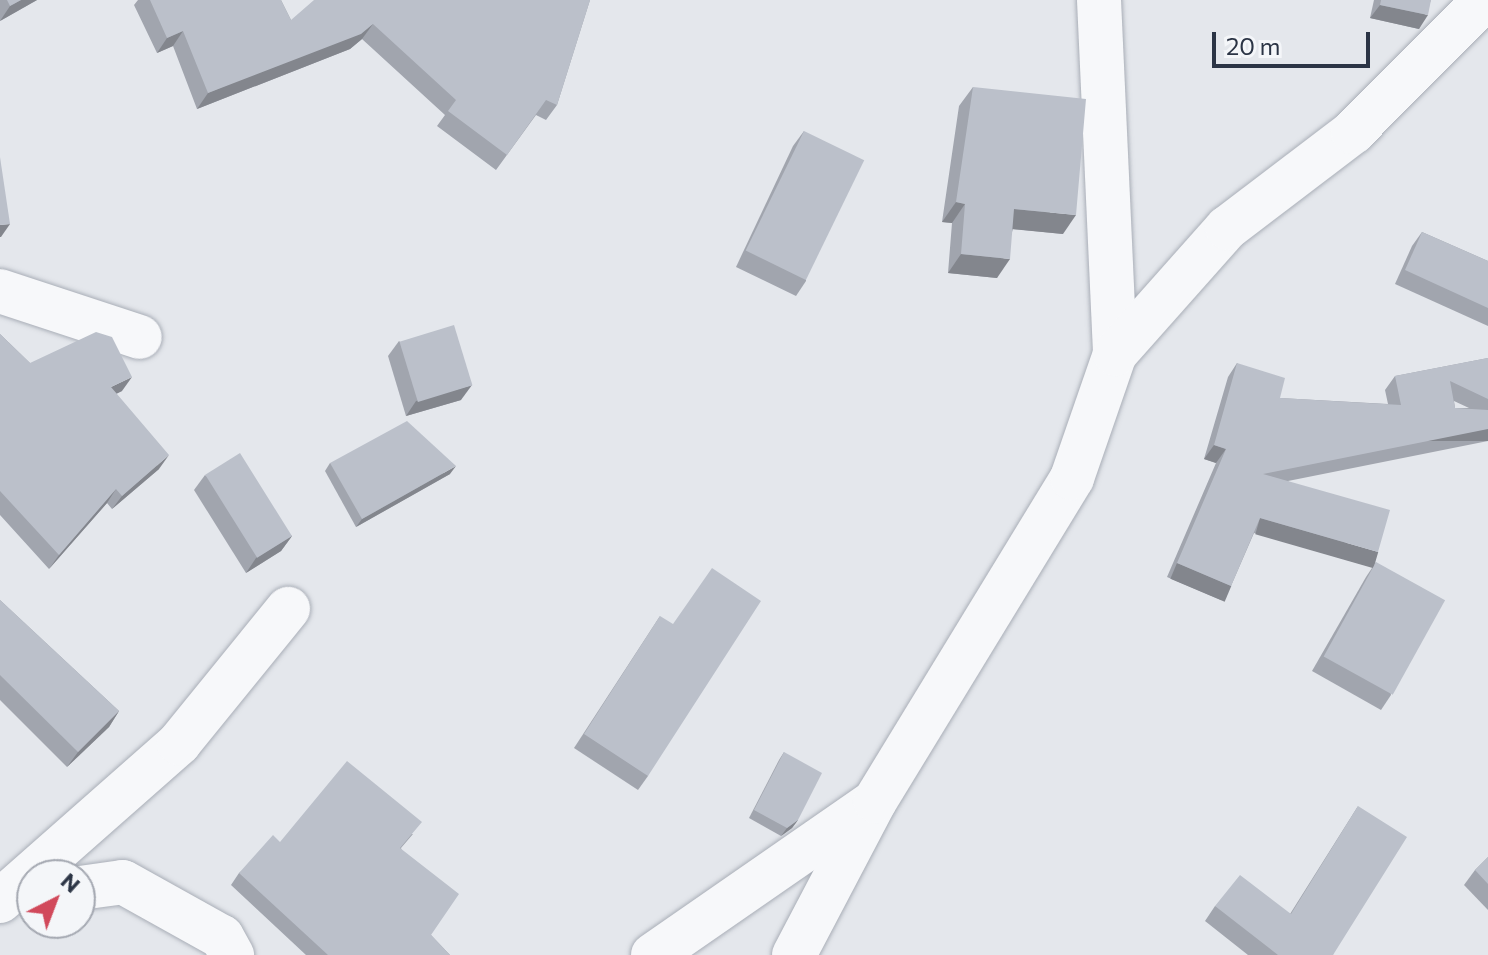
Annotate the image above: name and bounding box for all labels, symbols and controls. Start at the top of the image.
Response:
scale bar [1216,16,1374,66]
text: 20 m [1226,31,1280,60]
north arrow [16,859,96,939]
text: N [56,867,86,898]

